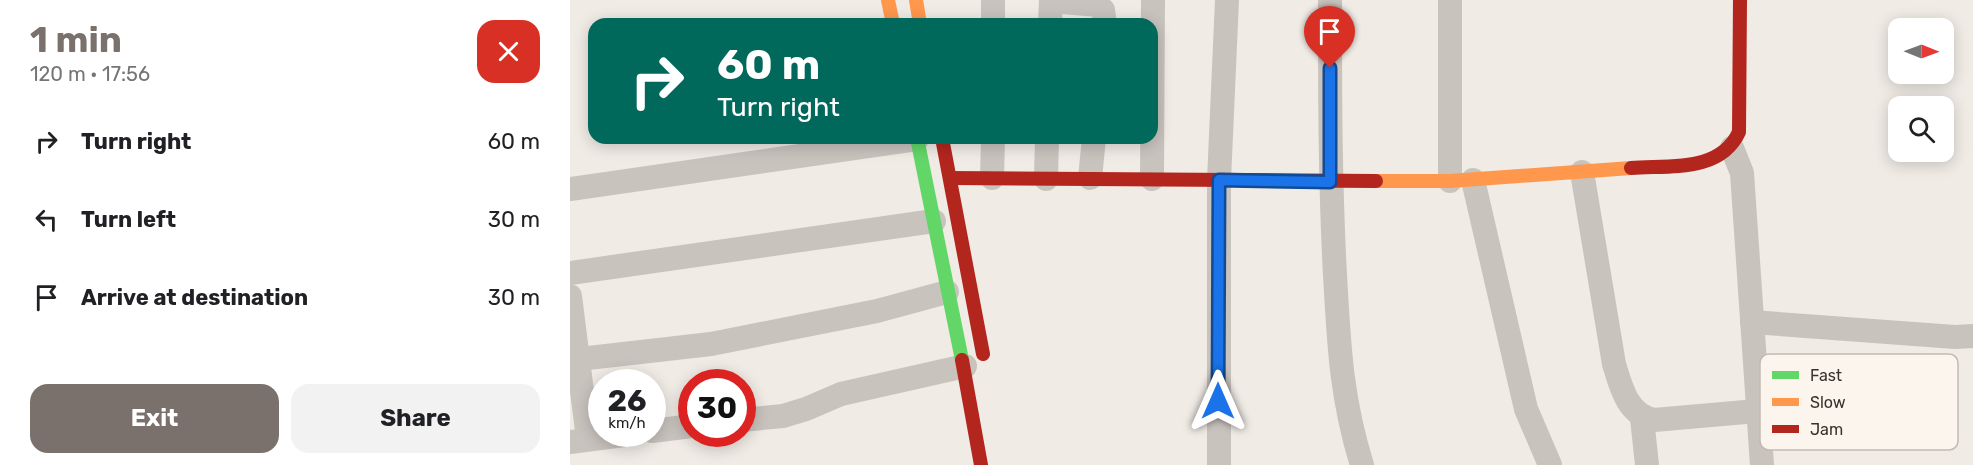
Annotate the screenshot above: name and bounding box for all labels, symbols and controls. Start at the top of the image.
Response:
pin [1304,6,1355,68]
icon: arrive [1313,15,1346,48]
text: 1 min [30,18,122,61]
north arrow [1888,18,1954,84]
map controls [1888,18,1954,162]
button: close [477,20,540,83]
text: 60 m [717,40,820,90]
icon: right [618,42,696,120]
text: 120 m · 17:56 [30,62,150,86]
text: Turn right [717,91,840,123]
button: search [1888,96,1954,162]
icon: right [30,125,63,158]
text: Turn right [81,128,191,155]
text: 60 m [488,128,540,155]
icon: left [30,203,63,236]
text: Turn left [81,206,176,233]
text: 30 m [488,206,540,233]
icon: arrive [30,281,63,314]
text: Arrive at destination [81,284,308,311]
text: 30 m [488,284,540,311]
legend [1760,354,1958,450]
text: Fast [1810,366,1842,385]
speed limit sign: 30 [678,369,756,447]
position arrow [1186,369,1250,433]
text: 26 [607,383,647,419]
button: Exit [30,384,279,453]
button: Share [291,384,540,453]
text: Slow [1810,393,1846,412]
text: km/h [608,414,646,432]
text: Jam [1810,420,1843,439]

